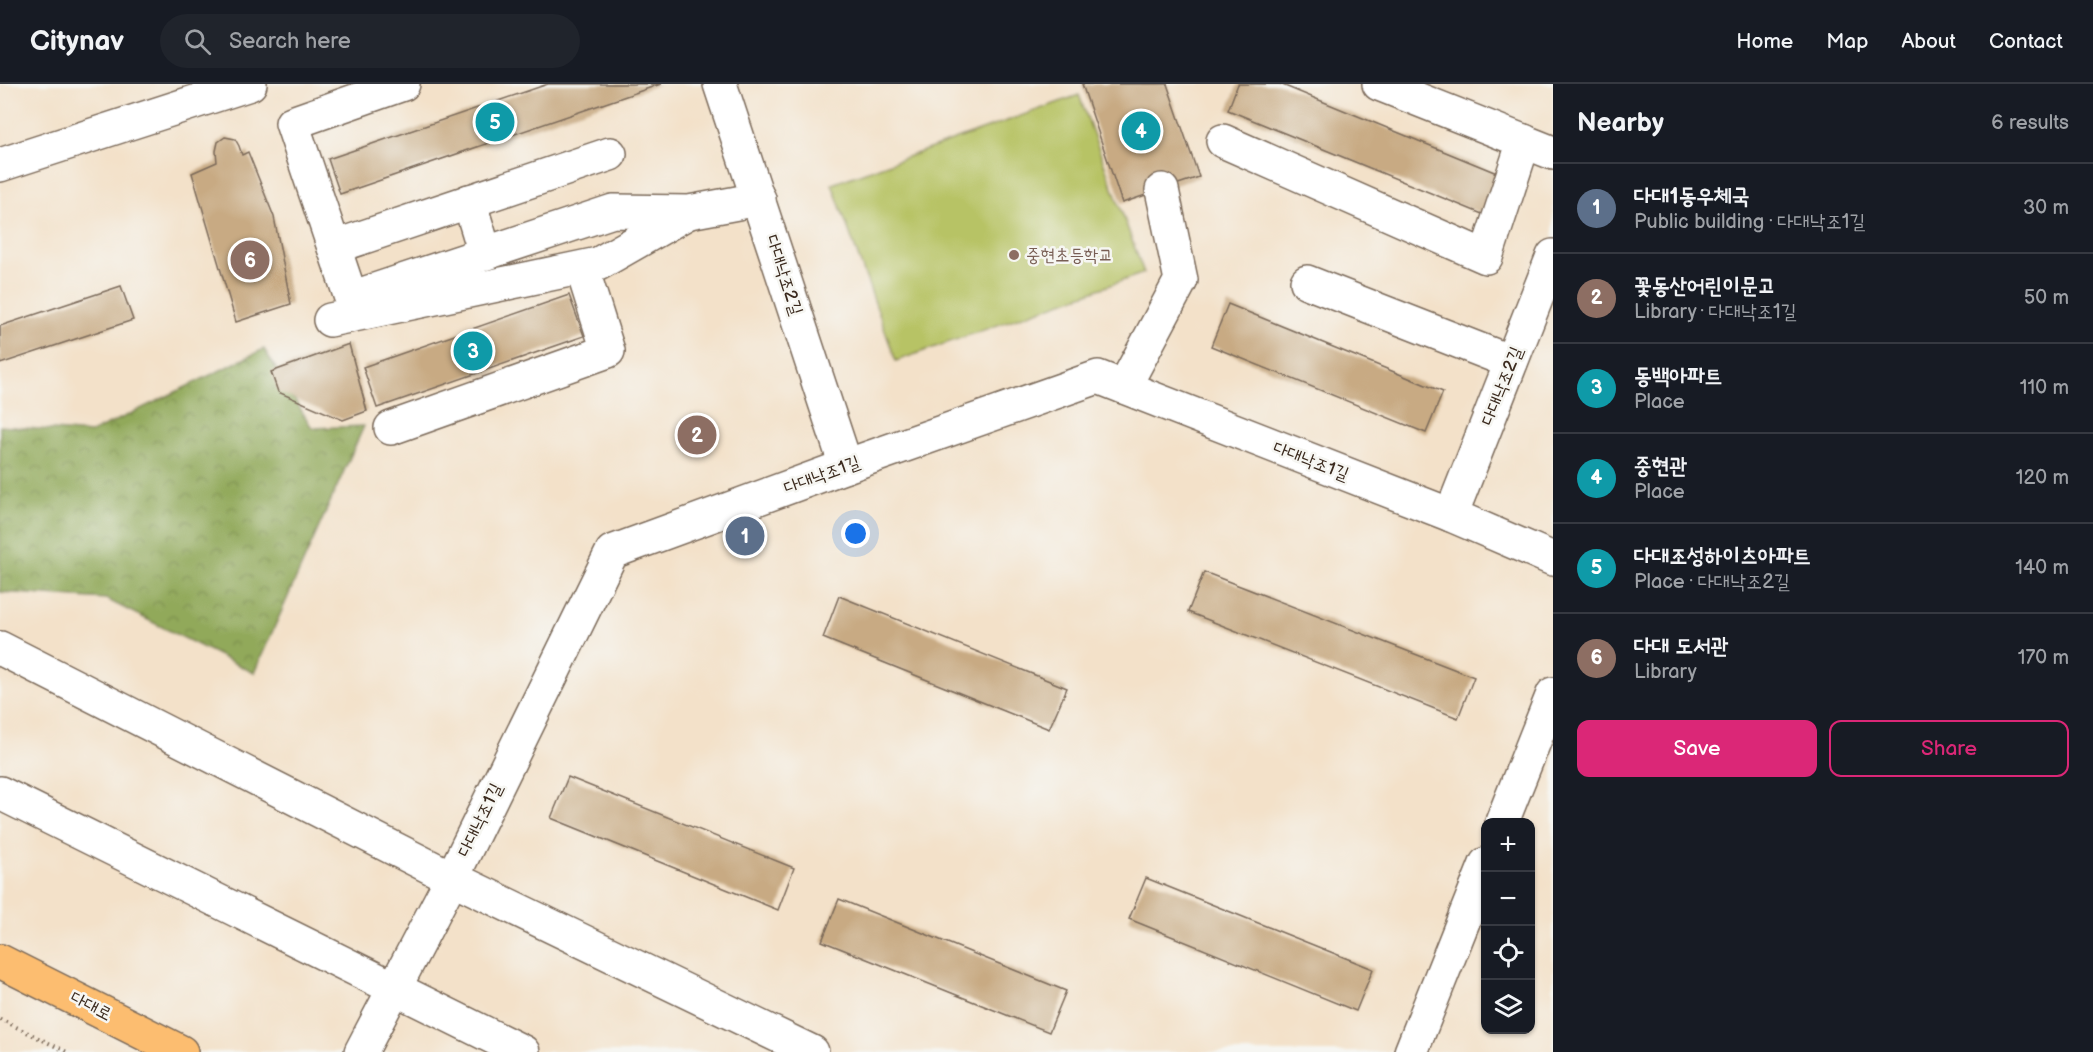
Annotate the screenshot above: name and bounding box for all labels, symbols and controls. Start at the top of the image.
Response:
search box [160,14,580,68]
text: Citynav [30,25,124,58]
icon: search [181,25,214,58]
text: Search here [229,28,351,55]
text: Home [1736,29,1793,54]
text: Map [1826,29,1868,54]
text: About [1901,29,1956,54]
text: Contact [1989,29,2063,54]
pin: 5 [476,99,514,144]
pin: 4 [1122,108,1160,154]
text: Nearby [1577,108,1664,139]
text: 6 results [1991,111,2069,135]
text: 다대1동우체국 [1634,183,1749,210]
text: 1 [1592,196,1601,220]
text: 30 m [2023,196,2069,220]
text: Public building · 다대낙조1길 [1634,210,1866,234]
street label: 다대낙조2길 [761,232,807,318]
pin: 6 [230,238,270,282]
place label: 중현초등학교 [1026,245,1113,266]
marker: 중현초등학교 [1007,248,1021,262]
text: 꽃동산어린이문고 [1634,273,1776,300]
text: 2 [1591,286,1602,310]
text: 50 m [2024,286,2069,310]
text: Library · 다대낙조1길 [1634,300,1797,324]
pin: 3 [454,328,492,374]
street label: 다대낙조2길 [1477,343,1527,428]
text: 동백아파트 [1634,363,1723,390]
text: 3 [1591,376,1602,400]
text: 110 m [2020,376,2069,400]
text: Place [1634,390,1685,414]
pin: 2 [678,412,716,458]
street label: 다대낙조1길 [1270,437,1352,485]
street label: 다대낙조1길 [781,451,863,498]
text: 중현관 [1634,453,1687,480]
text: 4 [1591,466,1602,490]
text: 120 m [2016,466,2069,490]
text: Place [1634,480,1685,504]
pin: 1 [726,514,764,558]
your location [841,519,870,548]
text: 다대조성하이츠아파트 [1634,543,1811,570]
text: 5 [1591,556,1602,580]
text: 140 m [2015,556,2069,580]
text: Place · 다대낙조2길 [1634,570,1790,594]
text: 다대 도서관 [1634,633,1728,660]
text: 6 [1590,646,1603,670]
text: 170 m [2018,646,2069,670]
text: Library [1634,660,1697,684]
button: Save [1577,720,1817,777]
button: Share [1829,720,2069,777]
street label: 다대낙조1길 [453,779,507,860]
map controls [1481,818,1535,1034]
button: + [1481,818,1535,872]
button: − [1481,872,1535,926]
button: locate [1481,926,1535,980]
button: layers [1481,980,1535,1034]
street label: 다대로 [67,987,115,1025]

